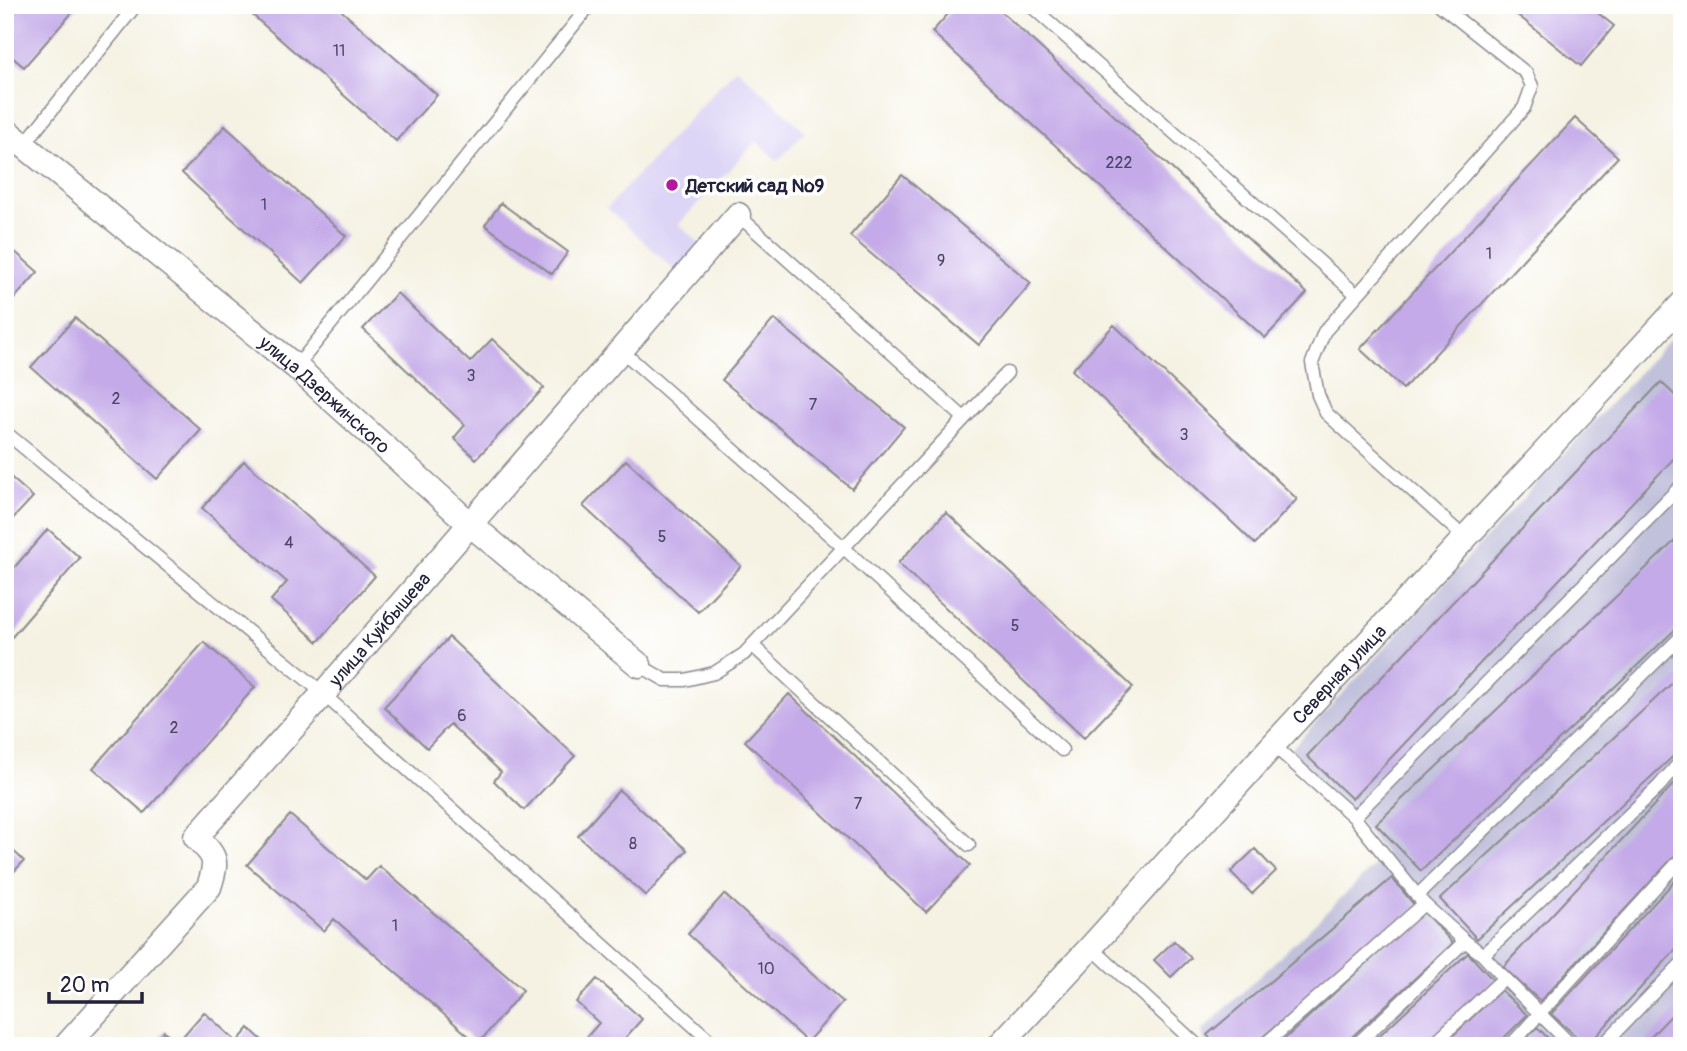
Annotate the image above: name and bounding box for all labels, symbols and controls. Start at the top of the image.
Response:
house number: 11 [333,41,345,61]
house number: 222 [1106,153,1132,173]
place label: Детский сад №9 [685,174,824,198]
marker: Детский сад №9 [664,177,680,193]
house number: 1 [261,195,267,215]
house number: 1 [1486,244,1492,264]
house number: 9 [937,251,945,271]
street label: улица Дзержинского [253,330,395,459]
house number: 3 [467,366,476,386]
house number: 2 [112,389,121,409]
house number: 7 [809,395,818,415]
house number: 3 [1180,425,1189,445]
house number: 5 [658,527,666,547]
house number: 4 [284,533,294,553]
street label: улица Куйбышева [323,567,436,693]
house number: 5 [1011,616,1019,636]
street label: Северная улица [1287,620,1392,730]
house number: 6 [457,706,467,726]
house number: 2 [170,718,179,738]
house number: 7 [854,794,863,814]
house number: 8 [629,834,637,854]
house number: 1 [392,916,398,936]
house number: 10 [757,959,775,979]
scale bar [49,960,142,1004]
text: 20 m [60,972,109,999]

